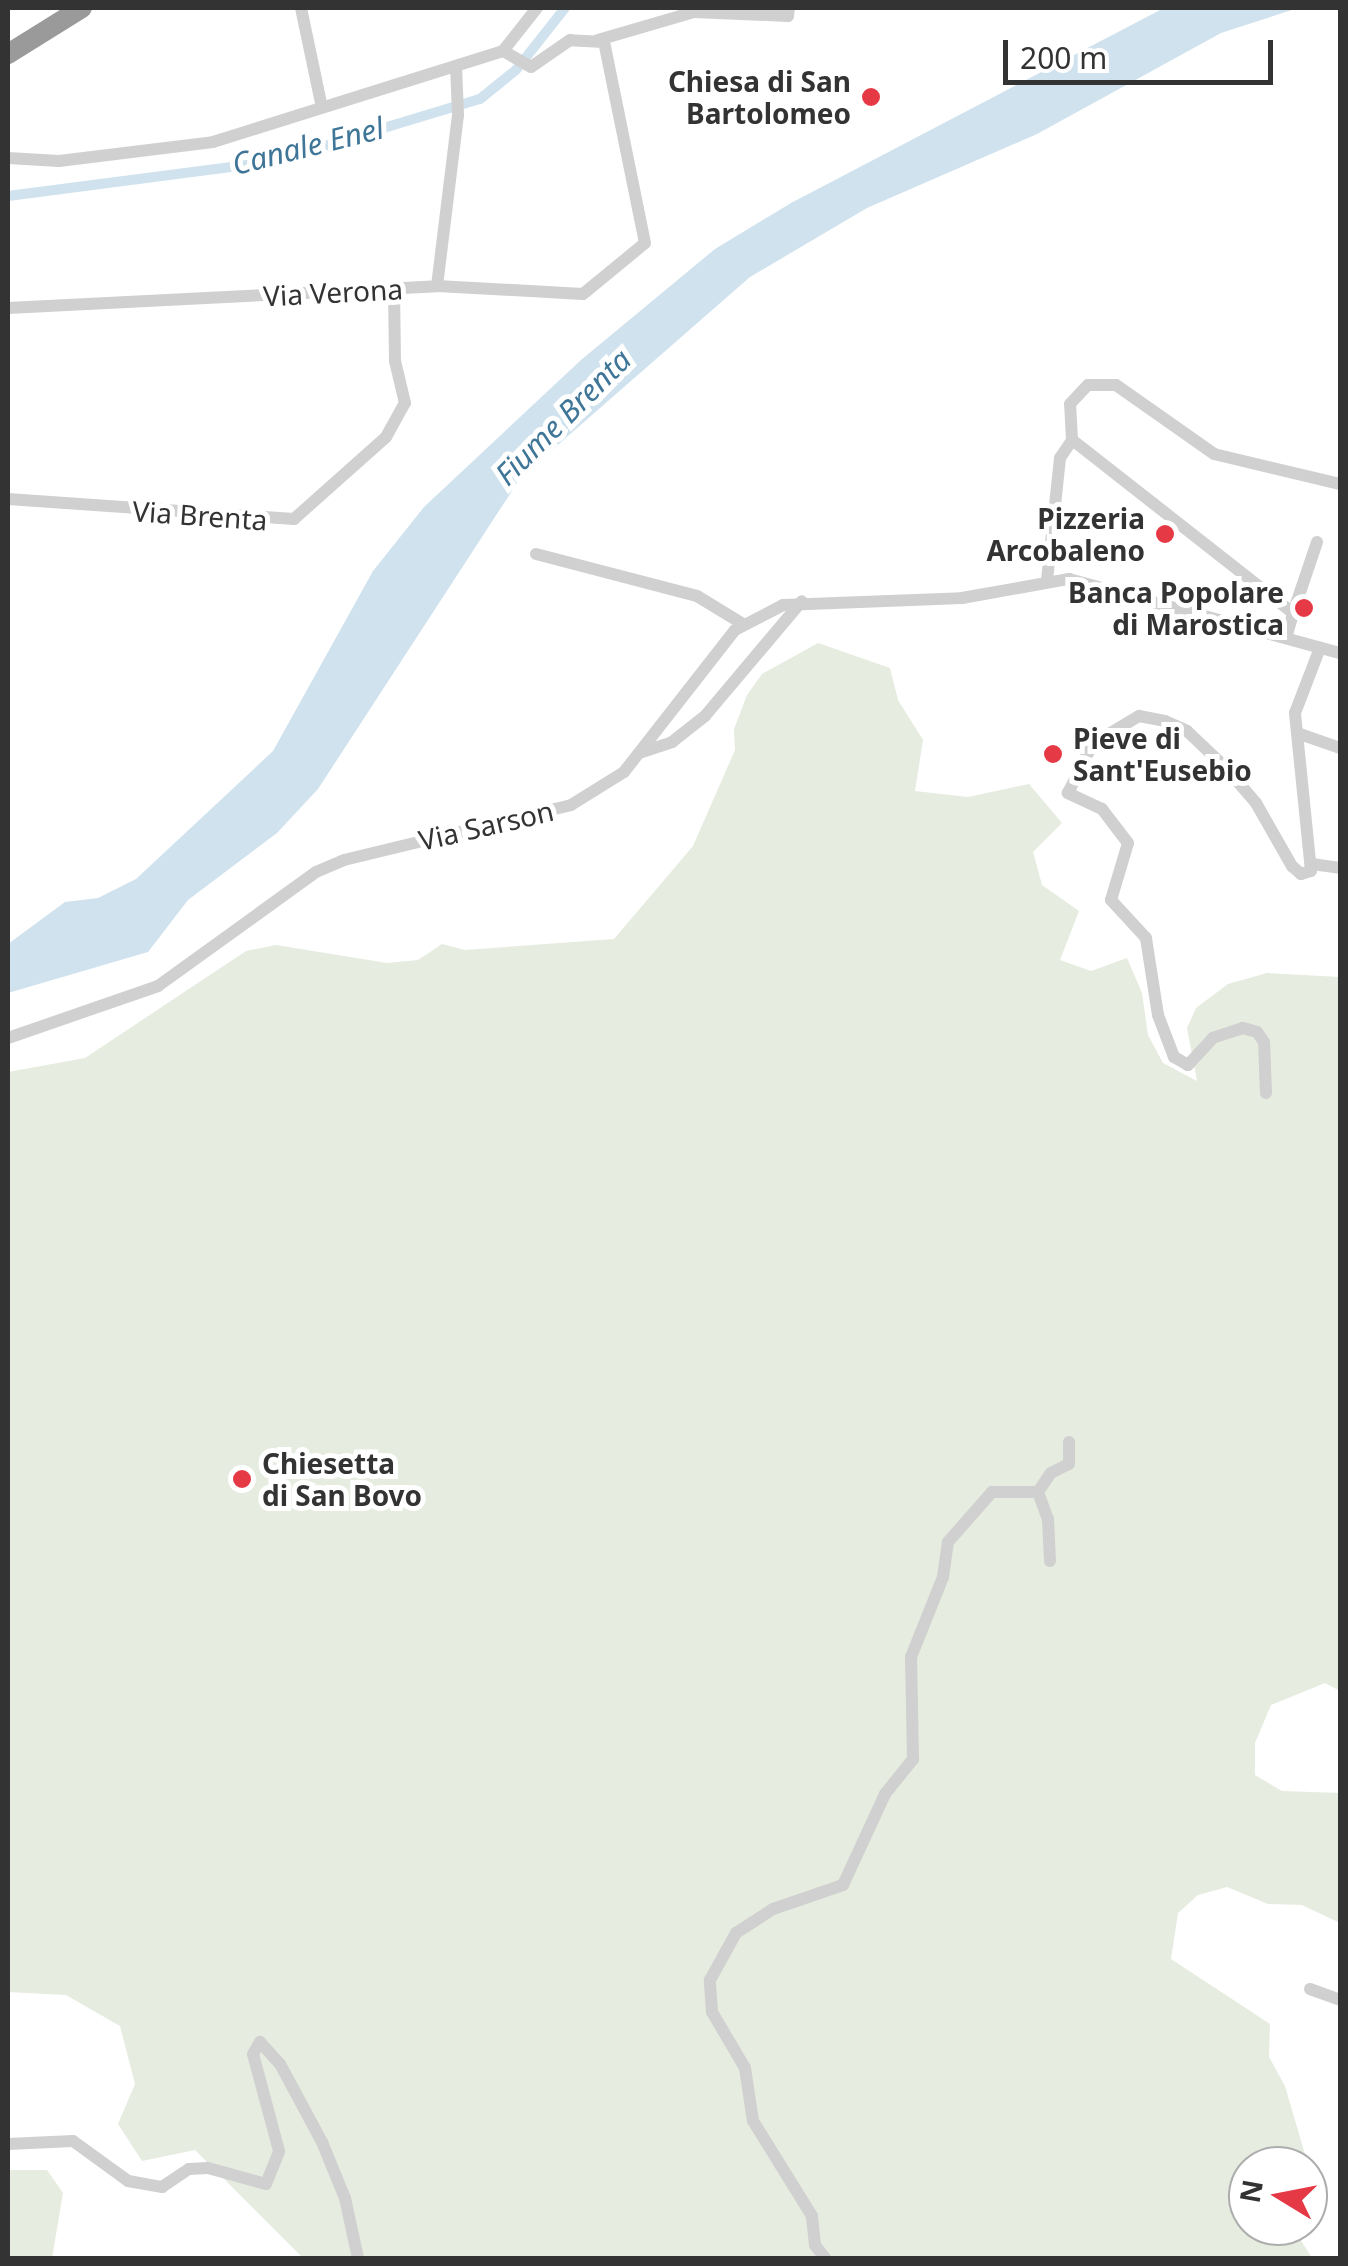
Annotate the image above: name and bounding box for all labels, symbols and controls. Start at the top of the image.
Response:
scale bar [1008,20,1278,82]
text: 200 m [1020,37,1107,78]
place label: Chiesa di San Bartolomeo [668,64,851,130]
marker: Chiesa di San Bartolomeo [860,86,882,108]
water label: Canale Enel [228,110,388,182]
street label: Via Verona [262,272,404,312]
water label: Fiume Brenta [488,342,638,492]
street label: Via Brenta [131,494,269,536]
place label: Pizzeria Arcobaleno [986,501,1145,567]
marker: Pizzeria Arcobaleno [1154,523,1176,545]
place label: Banca Popolare di Marostica [1068,575,1284,641]
marker: Banca Popolare di Marostica [1293,597,1315,619]
place label: Pieve di Sant'Eusebio [1073,721,1252,787]
marker: Pieve di Sant'Eusebio [1042,743,1064,765]
street label: Via Sarson [415,793,557,857]
place label: Chiesetta di San Bovo [262,1446,422,1512]
marker: Chiesetta di San Bovo [231,1468,253,1490]
north arrow [1228,2146,1328,2246]
text: N [1230,2177,1271,2206]

